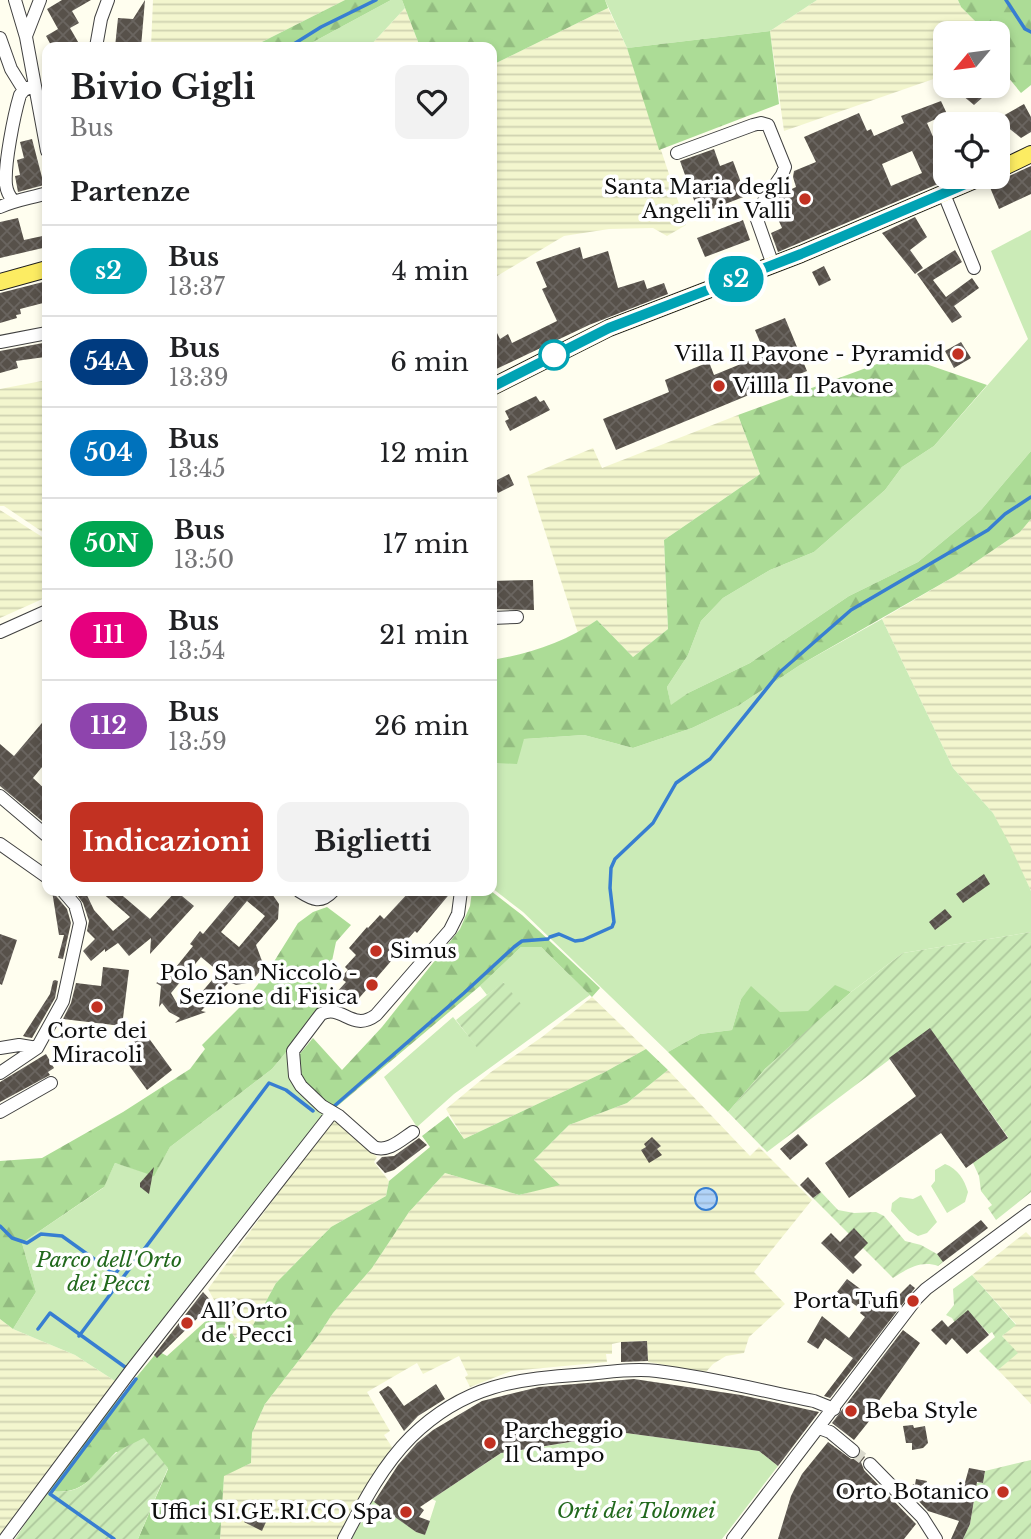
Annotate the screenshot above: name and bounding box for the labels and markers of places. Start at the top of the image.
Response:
place label: Santa Maria degli Angeli in Valli [604,174,791,224]
marker: Santa Maria degli Angeli in Valli [797,191,813,207]
unlabelled marker [539,340,569,370]
place label: Villa Il Pavone - Pyramid [674,341,944,367]
marker: Villa Il Pavone - Pyramid [950,346,966,362]
place label: Villla Il Pavone [732,373,894,399]
marker: Villla Il Pavone [711,378,727,394]
place label: Simus [390,938,457,964]
marker: Simus [368,943,384,959]
place label: Polo San Niccolò - Sezione di Fisica [160,960,358,1010]
marker: Polo San Niccolò - Sezione di Fisica [364,977,380,993]
marker: Corte dei Miracoli [89,999,105,1015]
place label: Corte dei Miracoli [47,1018,147,1068]
place label: Porta Tufi [793,1288,899,1314]
marker: Porta Tufi [905,1293,921,1309]
place label: All’Orto de' Pecci [200,1298,293,1348]
marker: All’Orto de' Pecci [179,1315,195,1331]
place label: Beba Style [865,1398,978,1424]
marker: Beba Style [843,1403,859,1419]
place label: Parcheggio Il Campo [504,1418,623,1468]
marker: Parcheggio Il Campo [482,1435,498,1451]
place label: Orto Botanico [835,1479,989,1505]
marker: Orto Botanico [995,1484,1011,1500]
place label: Uffici SI.GE.RI.CO Spa [151,1499,392,1525]
marker: Uffici SI.GE.RI.CO Spa [398,1504,414,1520]

